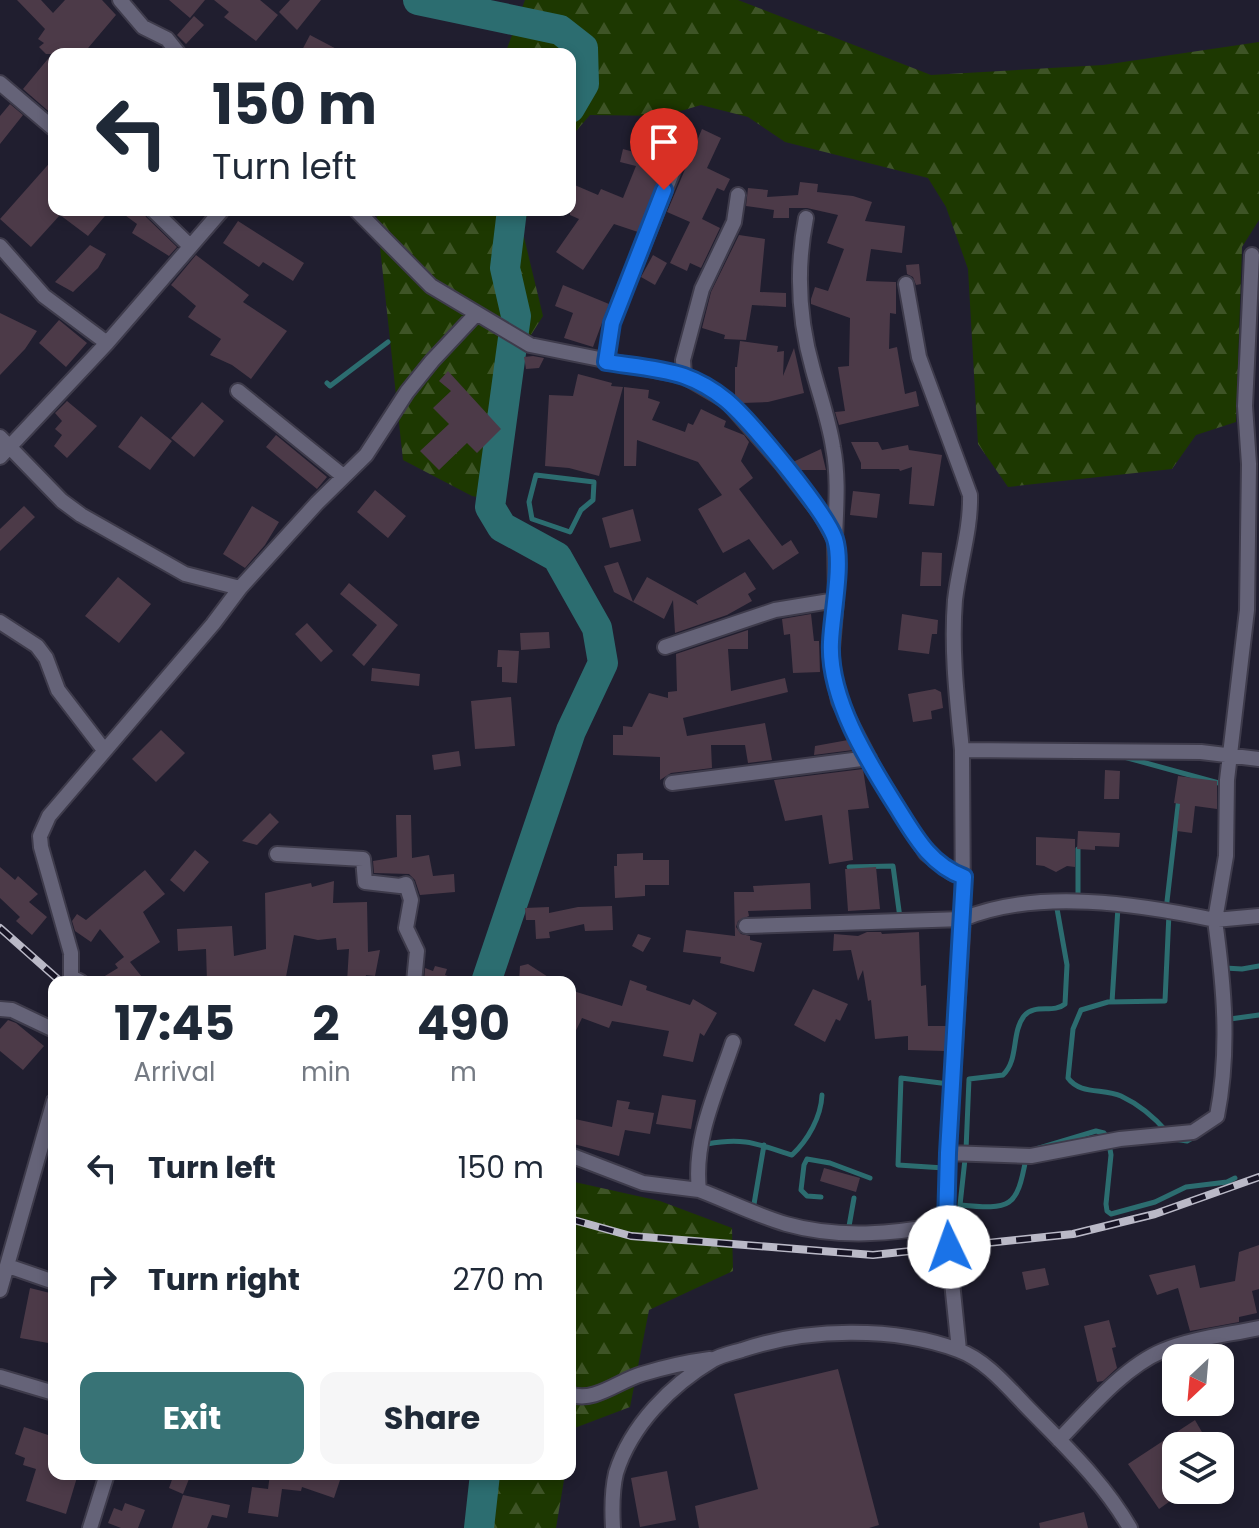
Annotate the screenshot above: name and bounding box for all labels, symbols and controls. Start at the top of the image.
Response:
text: 150 m [212,65,377,144]
icon: left [80,80,184,184]
pin [630,108,698,190]
icon: arrive [642,120,686,164]
text: Turn left [212,141,357,192]
text: 17:45 [114,990,235,1057]
text: 2 [312,990,340,1057]
text: 490 [417,990,510,1057]
text: Arrival [134,1054,215,1090]
text: min [301,1054,351,1090]
text: m [450,1054,477,1090]
icon: left [80,1146,124,1190]
text: Turn left [148,1146,276,1189]
text: 150 m [458,1146,544,1189]
position arrow [907,1205,991,1289]
icon: right [80,1258,124,1302]
text: Turn right [148,1258,300,1301]
text: 270 m [453,1258,544,1301]
north arrow [1162,1344,1234,1416]
map controls [1162,1344,1234,1504]
button: Exit [80,1372,304,1464]
button: Share [320,1372,544,1464]
button: layers [1162,1432,1234,1504]

